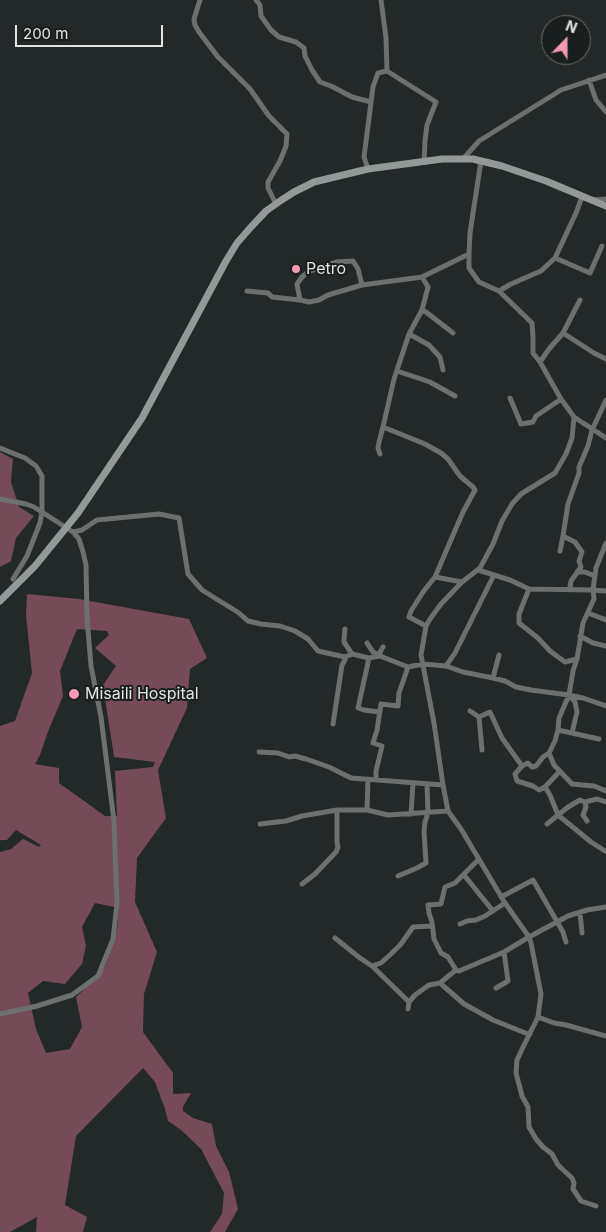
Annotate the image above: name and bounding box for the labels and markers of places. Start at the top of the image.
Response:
place label: Petro [306,259,346,279]
marker: Petro [290,263,302,275]
place label: Misaili Hospital [85,684,199,704]
marker: Misaili Hospital [67,687,81,701]

